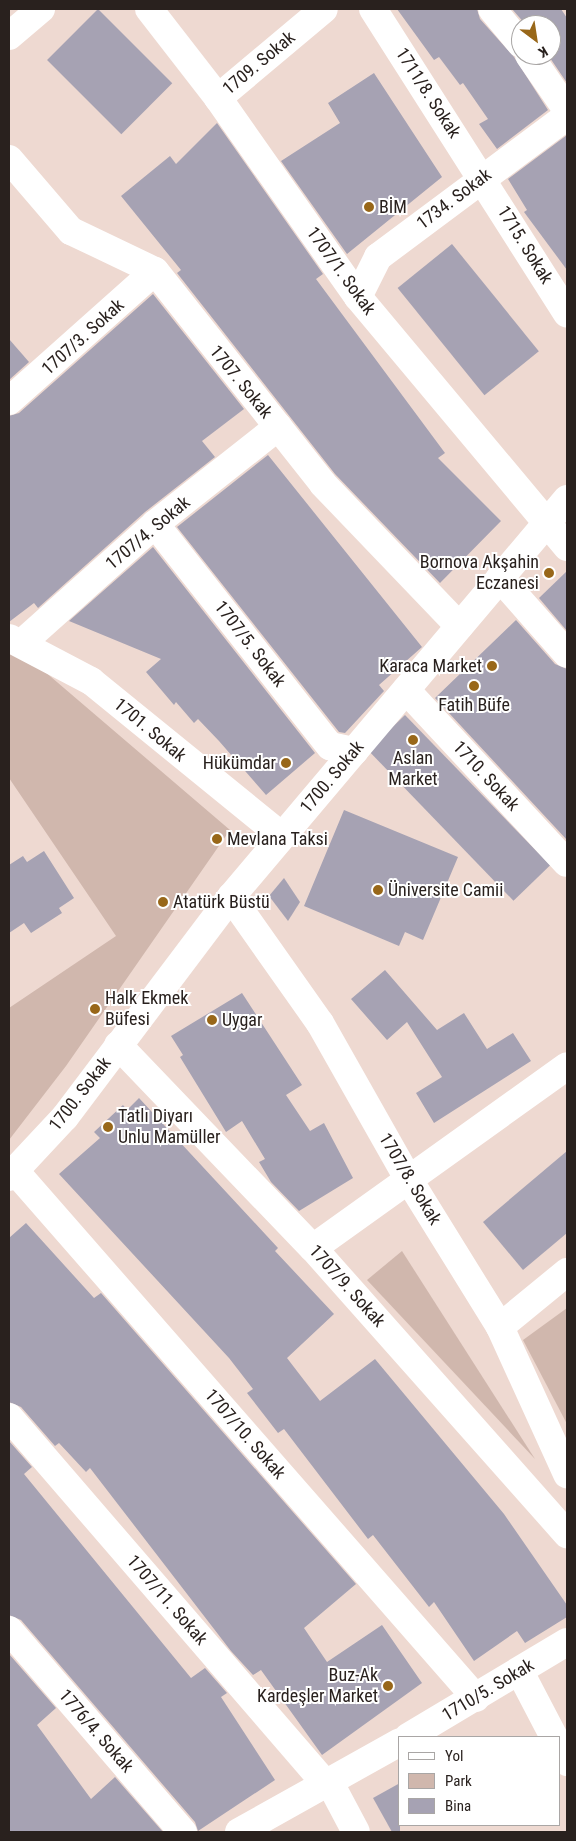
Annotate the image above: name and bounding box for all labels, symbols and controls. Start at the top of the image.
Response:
north arrow [511,15,561,65]
street label: 1709. Sokak [218,27,300,99]
text: K [536,43,551,61]
street label: 1711/8. Sokak [391,44,465,142]
street label: 1734. Sokak [413,164,495,234]
place label: BİM [379,196,407,218]
marker: BİM [363,201,375,213]
street label: 1715. Sokak [493,202,557,288]
street label: 1707/1. Sokak [302,223,380,319]
street label: 1707/3. Sokak [37,294,129,380]
street label: 1707. Sokak [205,341,277,423]
street label: 1707/4. Sokak [102,492,194,574]
place label: Bornova Akşahin Eczanesi [420,552,539,594]
marker: Bornova Akşahin Eczanesi [543,567,555,579]
street label: 1707/5. Sokak [210,597,290,691]
place label: Karaca Market [379,655,482,677]
marker: Karaca Market [486,660,498,672]
marker: Fatih Büfe [468,680,480,692]
street label: 1701. Sokak [109,694,191,766]
place label: Fatih Büfe [438,694,510,716]
marker: Aslan Market [407,734,419,746]
street label: 1700. Sokak [296,736,368,818]
street label: 1710. Sokak [448,737,524,815]
place label: Aslan Market [388,748,438,791]
place label: Hükümdar [203,752,276,774]
marker: Hükümdar [280,757,292,769]
place label: Mevlana Taksi [227,828,328,850]
marker: Mevlana Taksi [211,833,223,845]
place label: Üniversite Camii [388,879,503,901]
marker: Üniversite Camii [372,884,384,896]
place label: Atatürk Büstü [173,891,270,913]
marker: Atatürk Büstü [157,896,169,908]
place label: Halk Ekmek Büfesi [105,988,188,1030]
marker: Halk Ekmek Büfesi [89,1003,101,1015]
place label: Uygar [222,1009,262,1031]
marker: Uygar [206,1014,218,1026]
street label: 1700. Sokak [45,1053,115,1135]
place label: Tatlı Diyarı Unlu Mamüller [118,1106,220,1148]
marker: Tatlı Diyarı Unlu Mamüller [102,1121,114,1133]
street label: 1707/8. Sokak [374,1129,446,1229]
street label: 1707/9. Sokak [304,1240,390,1332]
street label: 1707/10. Sokak [200,1385,290,1483]
street label: 1707/11. Sokak [122,1551,212,1649]
street label: 1710/5. Sokak [438,1654,538,1726]
place label: Buz-Ak Kardeşler Market [257,1665,378,1708]
marker: Buz-Ak Kardeşler Market [382,1680,394,1692]
street label: 1776/4. Sokak [54,1685,138,1777]
legend [398,1736,561,1826]
text: Yol [445,1747,463,1765]
text: Park [445,1772,472,1790]
text: Bina [445,1797,471,1815]

